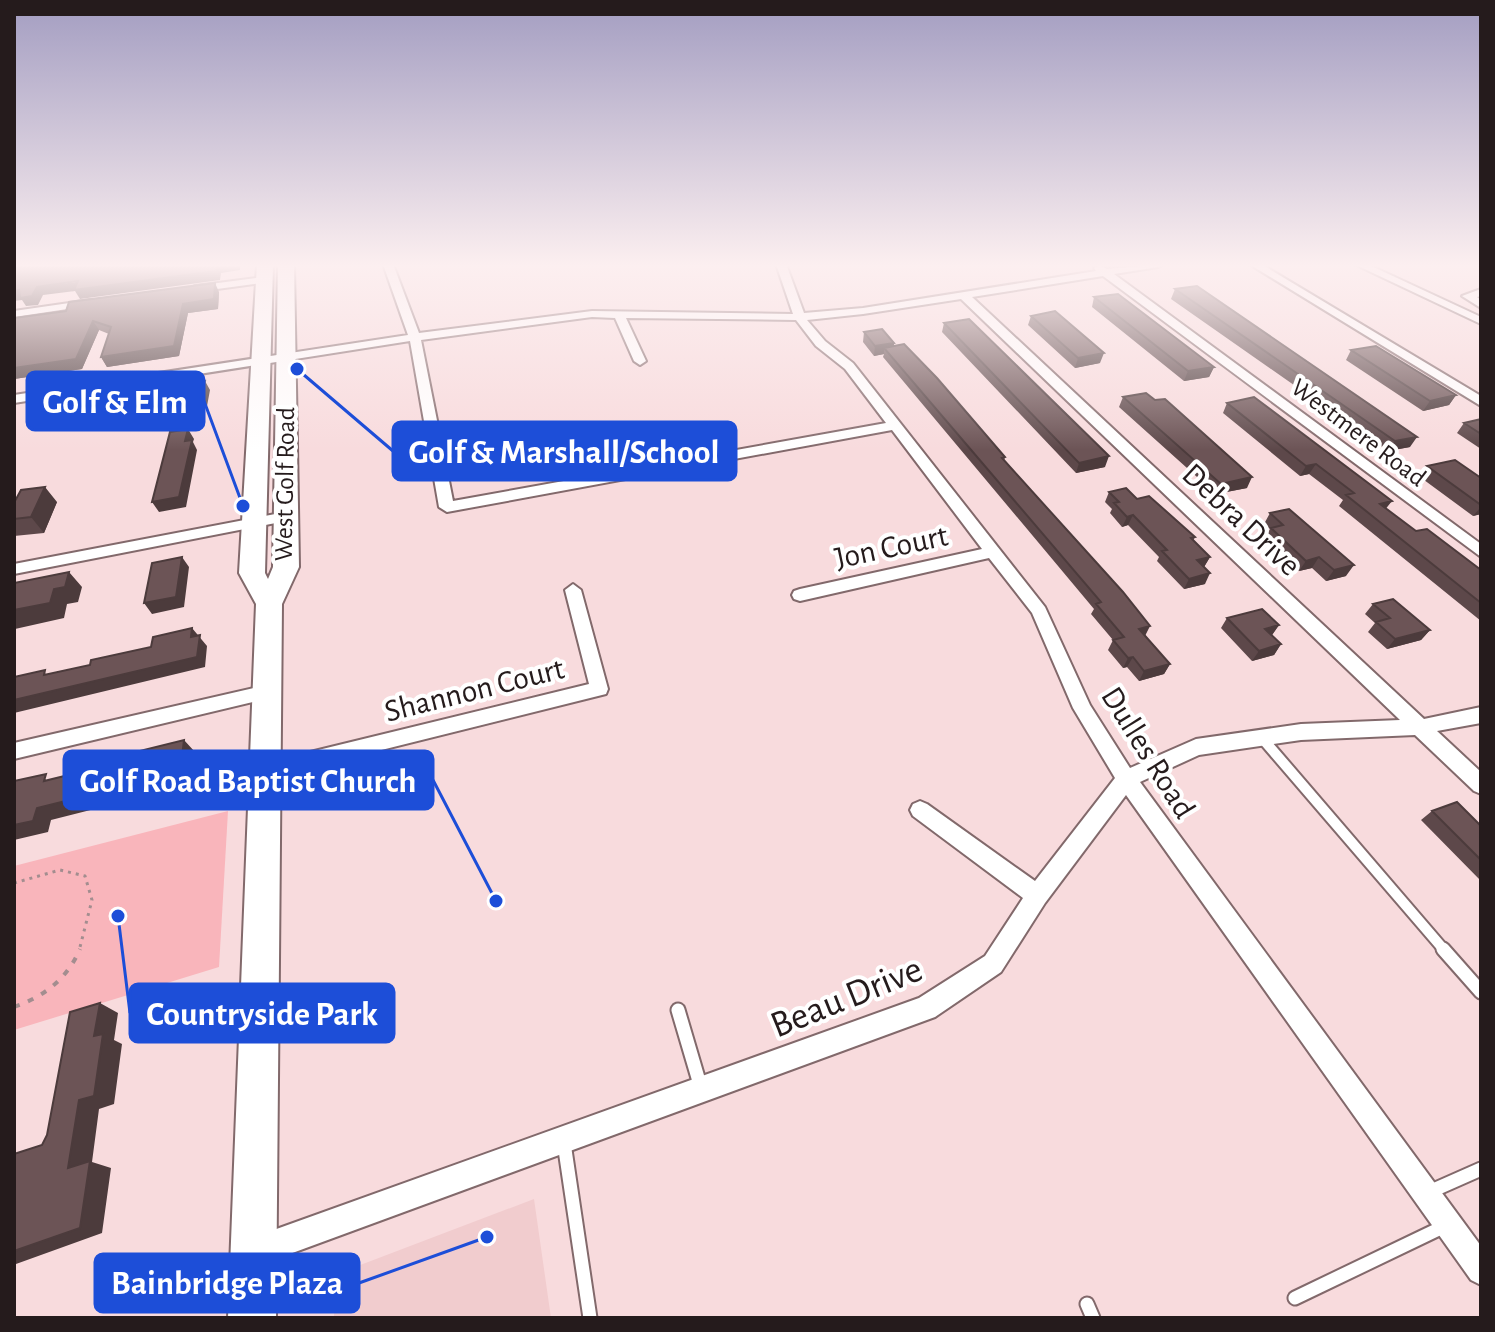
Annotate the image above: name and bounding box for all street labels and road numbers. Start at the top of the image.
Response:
street label: Westmere Road [1286,374,1431,492]
street label: West Golf Road [271,407,299,561]
street label: Debra Drive [1176,457,1306,582]
street label: Jon Court [832,519,951,575]
street label: Shannon Court [381,652,567,728]
street label: Dulles Road [1095,681,1201,824]
street label: Beau Drive [766,950,928,1045]

